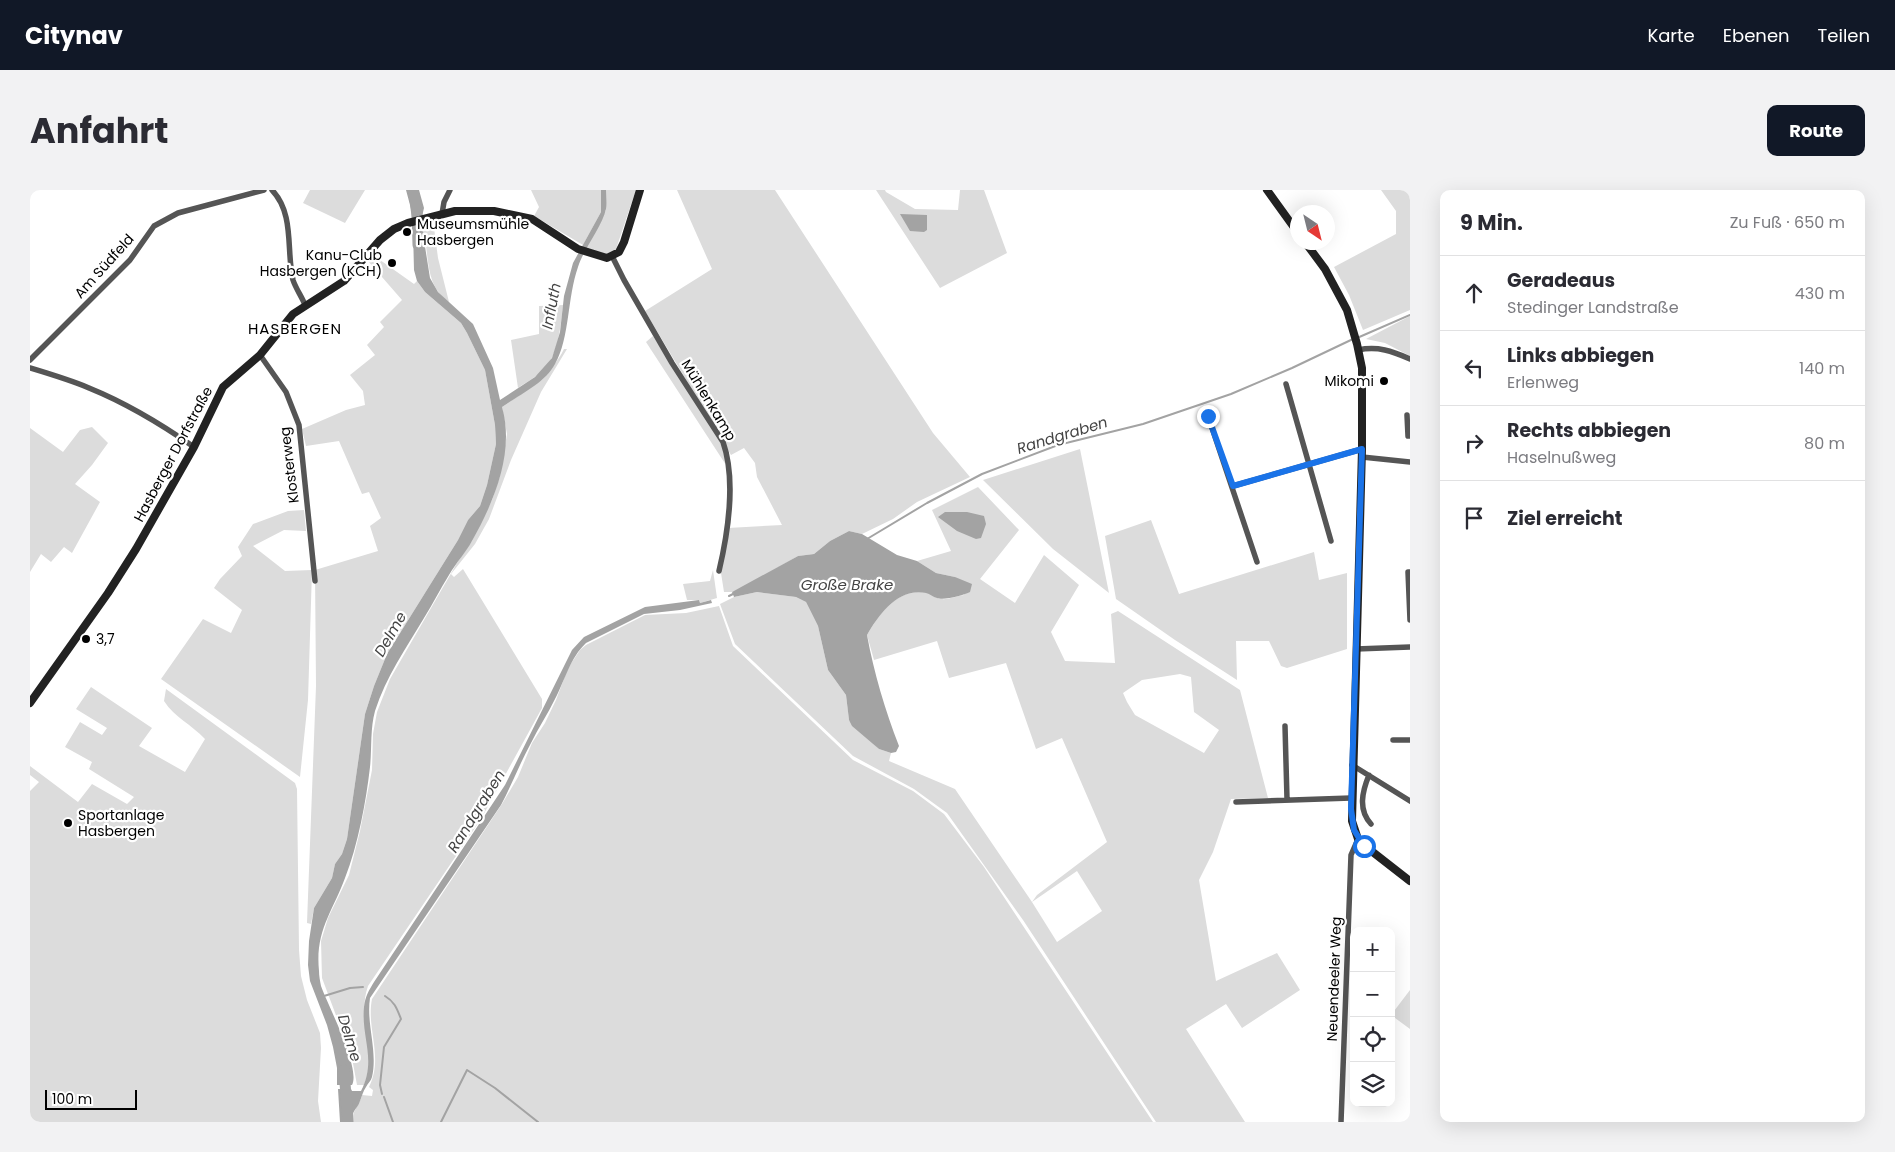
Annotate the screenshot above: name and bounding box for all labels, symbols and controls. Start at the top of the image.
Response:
text: Citynav [25,19,123,52]
text: Karte [1647,23,1695,48]
text: Ebenen [1723,23,1790,48]
text: Teilen [1818,23,1870,48]
button: Route [1767,105,1865,156]
text: Anfahrt [30,106,169,155]
north arrow [1290,205,1335,250]
text: 9 Min. [1460,208,1523,237]
text: Zu Fuß · 650 m [1730,211,1845,234]
place label: Museumsmühle Hasbergen [417,214,529,250]
marker: Museumsmühle Hasbergen [401,226,413,238]
street label: Am Südfeld [70,229,138,303]
place label: Kanu-Club Hasbergen (KCH) [260,245,382,281]
marker: Kanu-Club Hasbergen (KCH) [386,257,398,269]
text: Geradeaus [1507,267,1615,294]
icon: ahead [1460,279,1488,307]
water label: Influth [536,281,566,331]
text: 430 m [1795,282,1845,305]
text: Stedinger Landstraße [1507,296,1679,319]
district label: HASBERGEN [248,318,342,339]
text: Links abbiegen [1507,342,1654,369]
icon: left [1460,354,1488,382]
street label: Mühlenkamp [677,356,741,444]
text: 140 m [1799,357,1845,380]
place label: Mikomi [1324,371,1374,391]
text: Erlenweg [1507,371,1579,394]
marker: Mikomi [1378,375,1390,387]
street label: Hasberger Dorfstraße [129,382,217,525]
route end [1197,405,1220,428]
water label: Randgraben [1014,411,1110,459]
text: Rechts abbiegen [1507,417,1671,444]
street label: Klosterweg [274,426,304,504]
icon: right [1460,429,1488,457]
text: 80 m [1804,432,1845,455]
text: Haselnußweg [1507,446,1616,469]
icon: arrive [1460,504,1488,532]
text: Ziel erreicht [1507,505,1623,532]
water label: Große Brake [801,574,893,595]
water label: Delme [369,608,411,660]
place label: 3,7 [96,629,115,649]
marker: 3,7 [80,633,92,645]
water label: Randgraben [442,766,510,856]
place label: Sportanlage Hasbergen [78,805,165,841]
marker: Sportanlage Hasbergen [62,817,74,829]
route start [1353,835,1376,858]
street label: Neuendeeler Weg [1322,916,1346,1042]
map controls [1350,927,1395,1107]
button: + [1350,927,1395,972]
button: − [1350,972,1395,1017]
water label: Delme [333,1012,367,1064]
button: locate [1350,1017,1395,1062]
button: layers [1350,1062,1395,1107]
scale bar [45,1087,138,1110]
text: 100 m [52,1089,92,1109]

